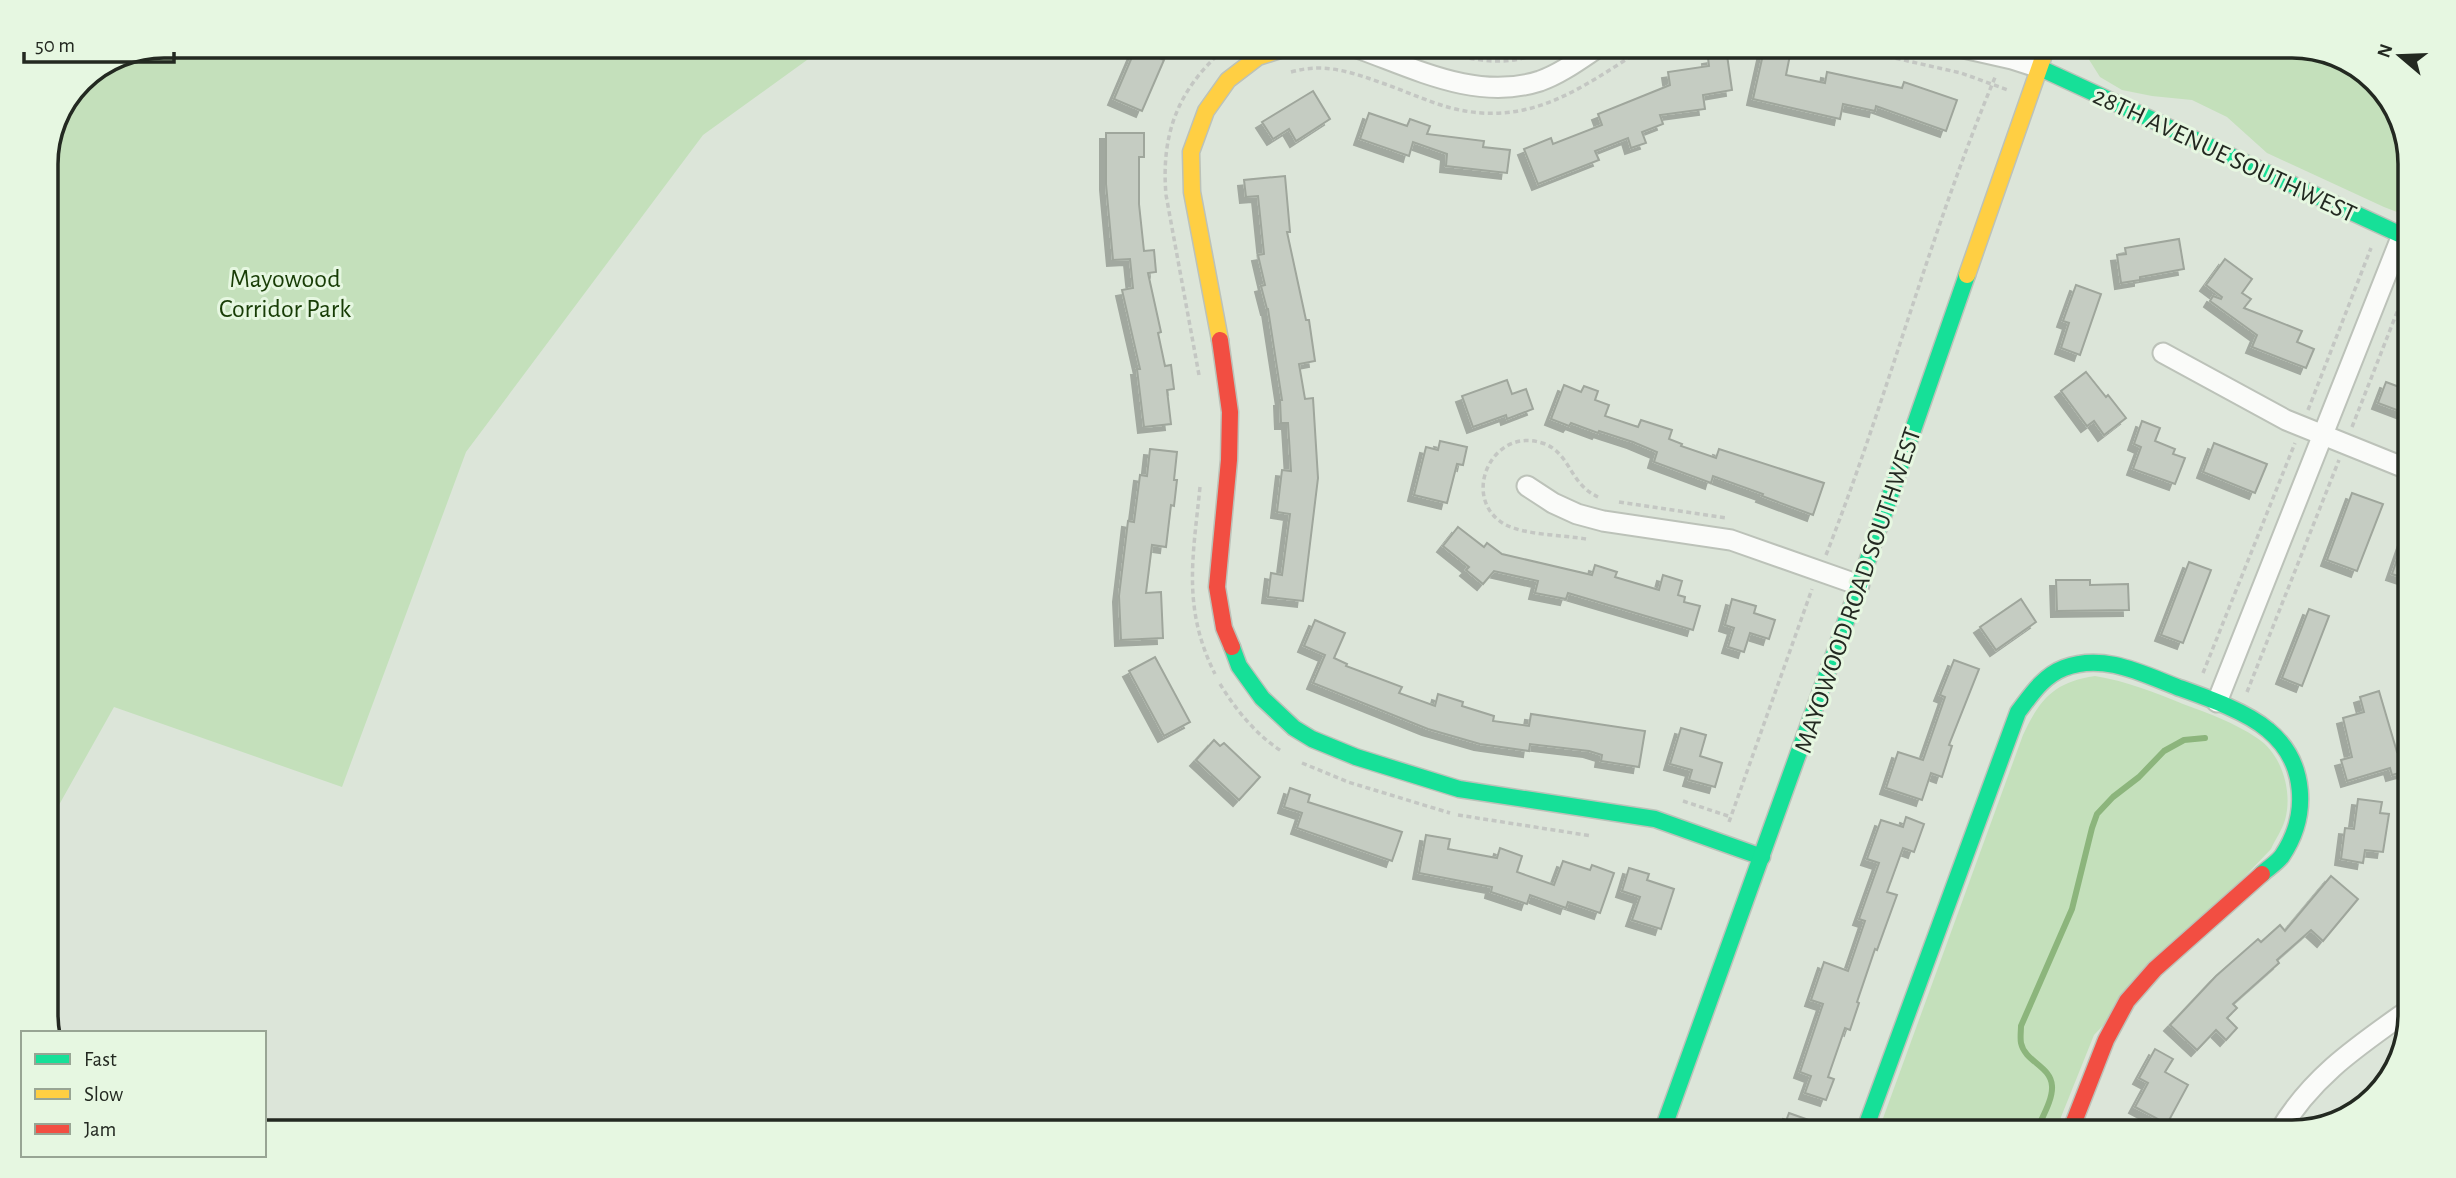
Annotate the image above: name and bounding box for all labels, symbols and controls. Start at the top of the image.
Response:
scale bar [24,21,175,65]
north arrow [2365,21,2435,91]
text: 50 m [35,35,75,56]
text: N [2374,42,2396,60]
street label: 28TH AVENUE SOUTHWEST [2089,82,2360,227]
park label: Mayowood Corridor Park [219,266,351,322]
street label: MAYOWOOD ROAD SOUTHWEST [1790,424,1926,756]
legend [21,1031,266,1157]
text: Fast [84,1049,117,1070]
text: Slow [84,1084,123,1105]
text: Jam [84,1119,116,1140]

